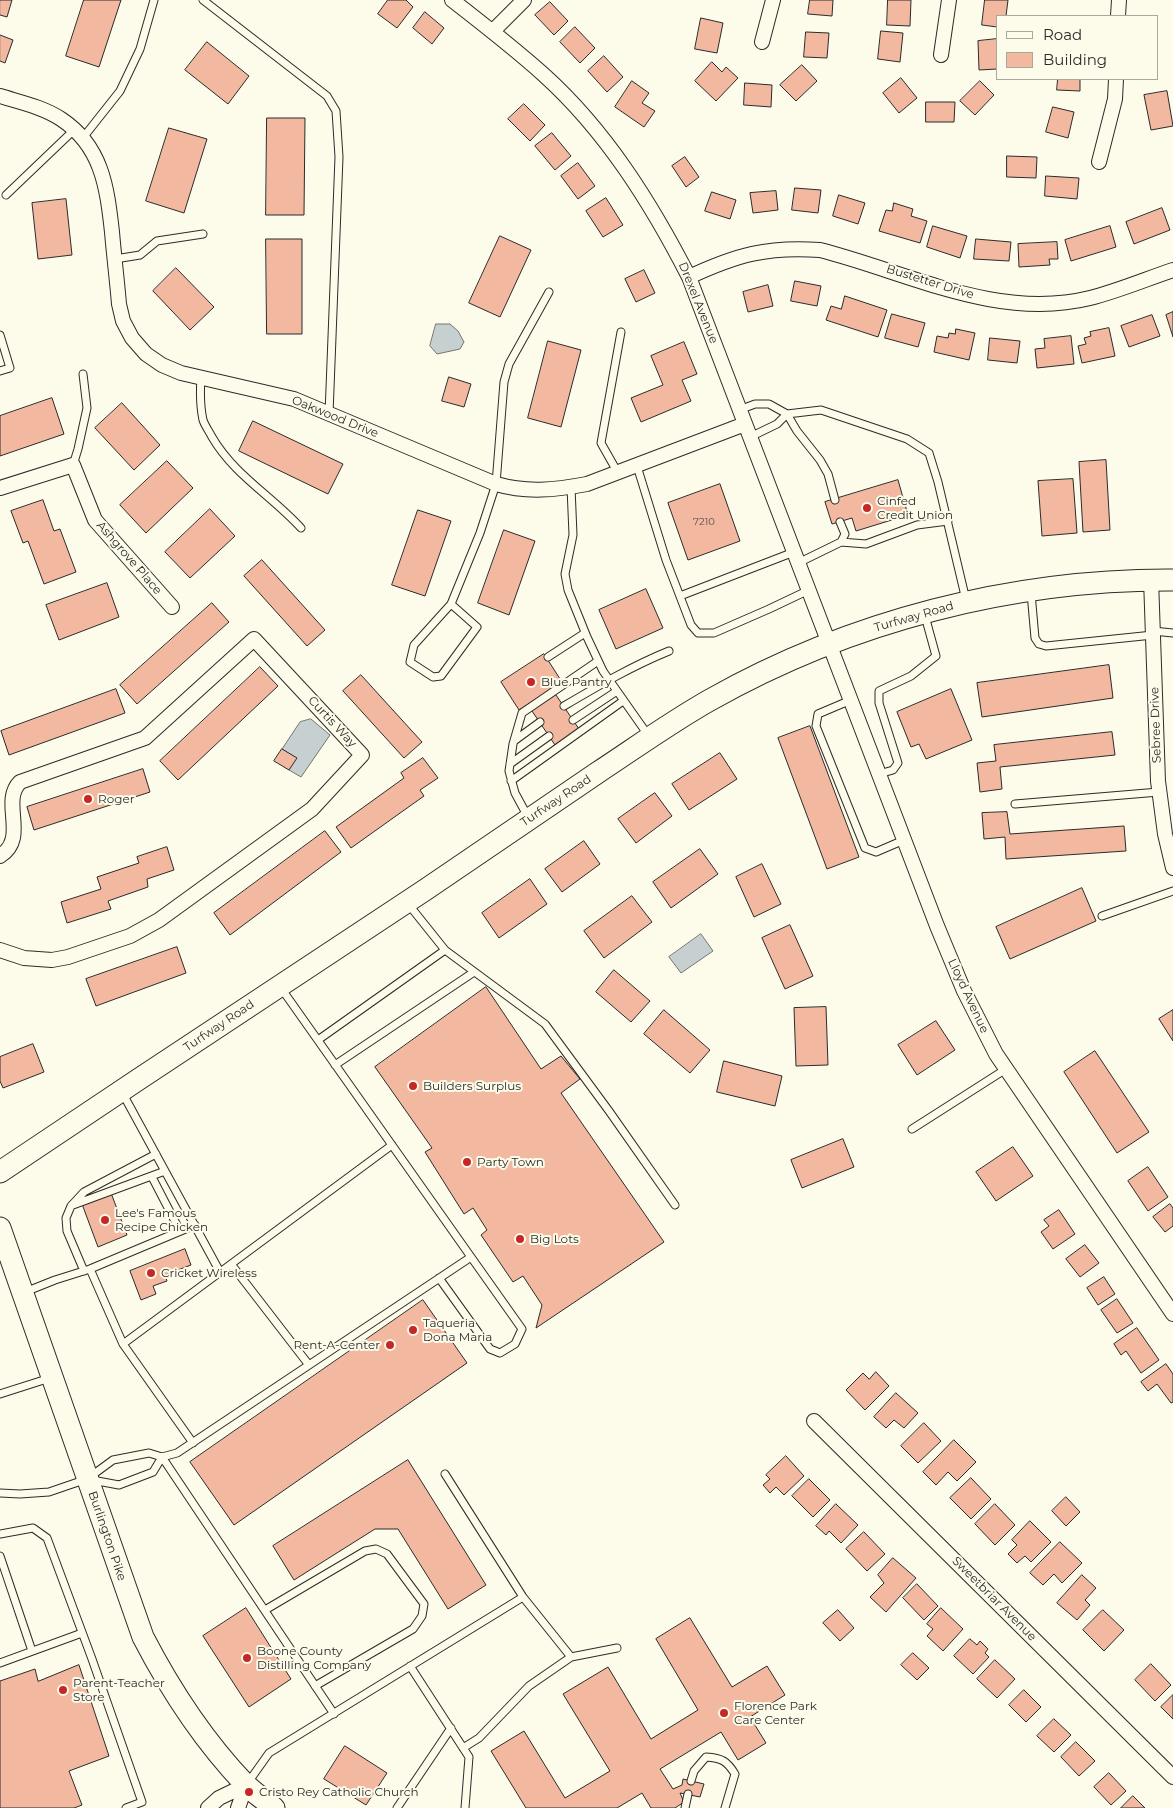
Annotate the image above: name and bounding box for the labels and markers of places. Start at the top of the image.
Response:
place label: Cinfed Credit Union [877,494,953,522]
marker: Cinfed Credit Union [861,502,873,514]
place label: Blue Pantry [541,675,611,689]
marker: Blue Pantry [525,676,537,688]
place label: Roger [98,792,134,806]
marker: Roger [82,793,94,805]
place label: Builders Surplus [423,1079,521,1093]
marker: Builders Surplus [407,1080,419,1092]
place label: Party Town [477,1155,544,1169]
marker: Party Town [461,1156,473,1168]
place label: Lee's Famous Recipe Chicken [115,1206,208,1234]
marker: Lee's Famous Recipe Chicken [99,1214,111,1226]
place label: Big Lots [530,1232,579,1246]
marker: Big Lots [514,1233,526,1245]
place label: Cricket Wireless [161,1266,257,1280]
marker: Cricket Wireless [145,1267,157,1279]
place label: Taqueria Dona Maria [423,1316,492,1344]
marker: Taqueria Dona Maria [407,1324,419,1336]
place label: Rent-A-Center [293,1338,380,1352]
marker: Rent-A-Center [384,1339,396,1351]
place label: Boone County Distilling Company [257,1644,371,1672]
marker: Boone County Distilling Company [241,1652,253,1664]
place label: Parent-Teacher Store [73,1676,165,1704]
marker: Parent-Teacher Store [57,1684,69,1696]
place label: Florence Park Care Center [734,1699,817,1727]
marker: Florence Park Care Center [718,1707,730,1719]
place label: Cristo Rey Catholic Church [259,1785,419,1799]
marker: Cristo Rey Catholic Church [243,1786,255,1798]

